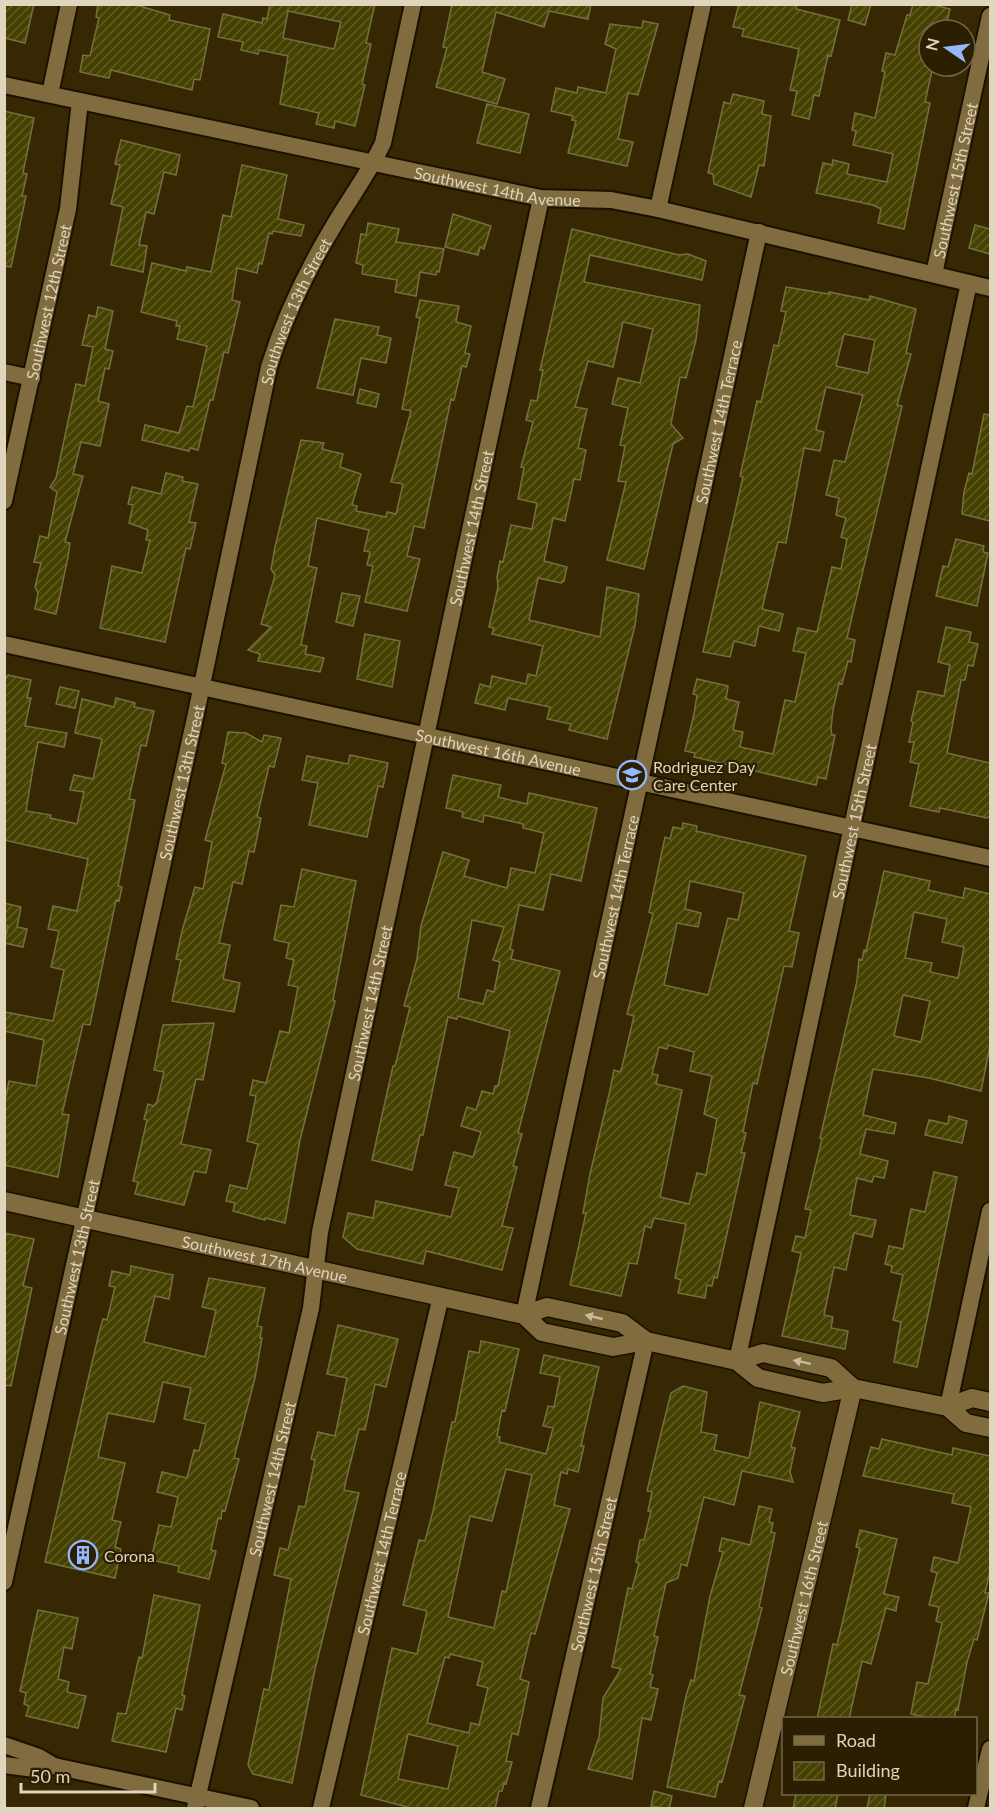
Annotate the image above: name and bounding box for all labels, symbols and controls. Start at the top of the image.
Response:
north arrow [917,18,977,78]
text: N [921,36,943,53]
street label: Southwest 15th Street [928,100,981,260]
street label: Southwest 14th Avenue [413,162,581,209]
street label: Southwest 12th Street [21,222,74,381]
street label: Southwest 13th Street [256,234,334,386]
street label: Southwest 14th Terrace [691,338,745,506]
street label: Southwest 14th Street [445,448,496,607]
street label: Southwest 13th Street [154,703,207,862]
street label: Southwest 16th Avenue [414,724,583,779]
street label: Southwest 15th Street [827,742,879,901]
place label: Rodriguez Day Care Center [653,757,756,794]
school or university icon: Rodriguez Day Care Center [616,759,648,791]
street label: Southwest 14th Terrace [588,813,642,980]
street label: Southwest 14th Street [343,923,395,1082]
street label: Southwest 13th Street [49,1177,102,1336]
street label: Southwest 17th Avenue [180,1231,349,1286]
one-way arrow [585,1312,604,1322]
one-way arrow [793,1357,812,1366]
street label: Southwest 14th Street [244,1399,299,1558]
street label: Southwest 14th Terrace [352,1469,409,1637]
street label: Southwest 15th Street [566,1494,620,1653]
street label: Southwest 16th Street [775,1518,831,1677]
building icon: Corona [67,1539,99,1571]
place label: Corona [104,1546,155,1565]
legend [782,1717,977,1795]
text: Road [836,1729,876,1751]
scale bar [21,1756,154,1794]
text: Building [836,1759,900,1781]
text: 50 m [30,1765,70,1787]

